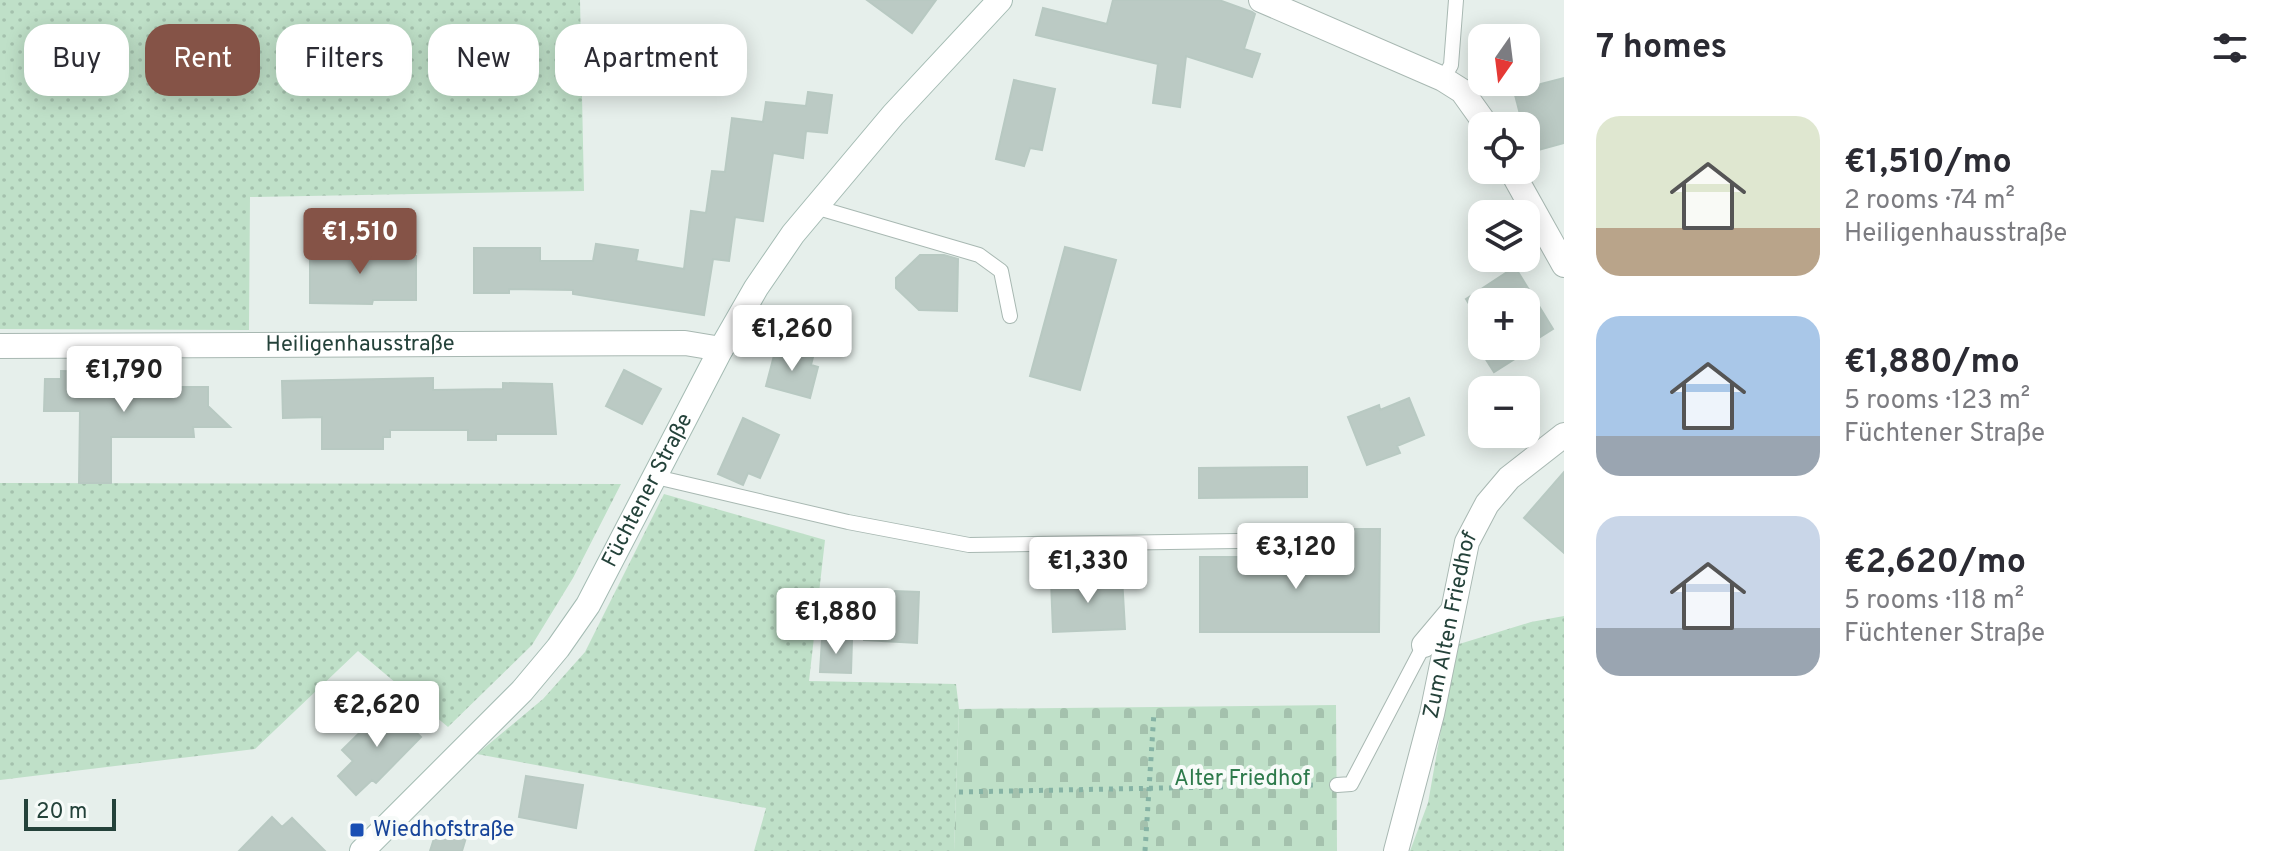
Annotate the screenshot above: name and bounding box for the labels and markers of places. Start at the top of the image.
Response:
pin: €1,510 [295,208,425,276]
pin: €1,260 [727,305,857,373]
pin: €1,790 [59,346,189,414]
pin: €3,120 [1231,523,1361,591]
pin: €1,330 [1023,537,1153,605]
pin: €1,880 [771,588,901,656]
pin: €2,620 [312,681,442,749]
place label: Wiedhofstraße [373,817,514,844]
marker: Wiedhofstraße [348,821,366,839]

